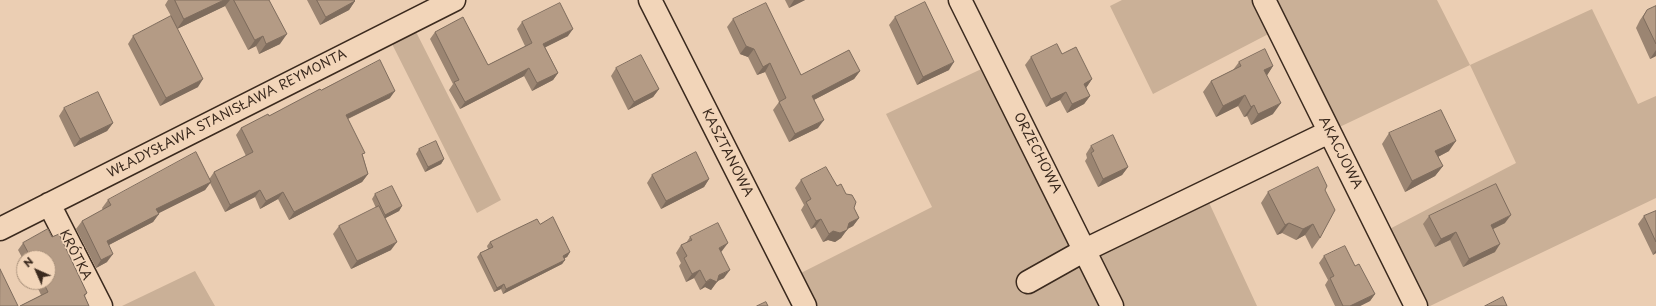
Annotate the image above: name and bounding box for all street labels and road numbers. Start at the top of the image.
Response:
street label: WŁADYSŁAWA STANISŁAWA REYMONTA [105,47,349,181]
street label: KASZTANOWA [698,106,756,200]
street label: ORZECHOWA [1010,110,1064,196]
street label: AKACJOWA [1315,114,1365,192]
street label: KRÓTKA [56,227,94,283]

